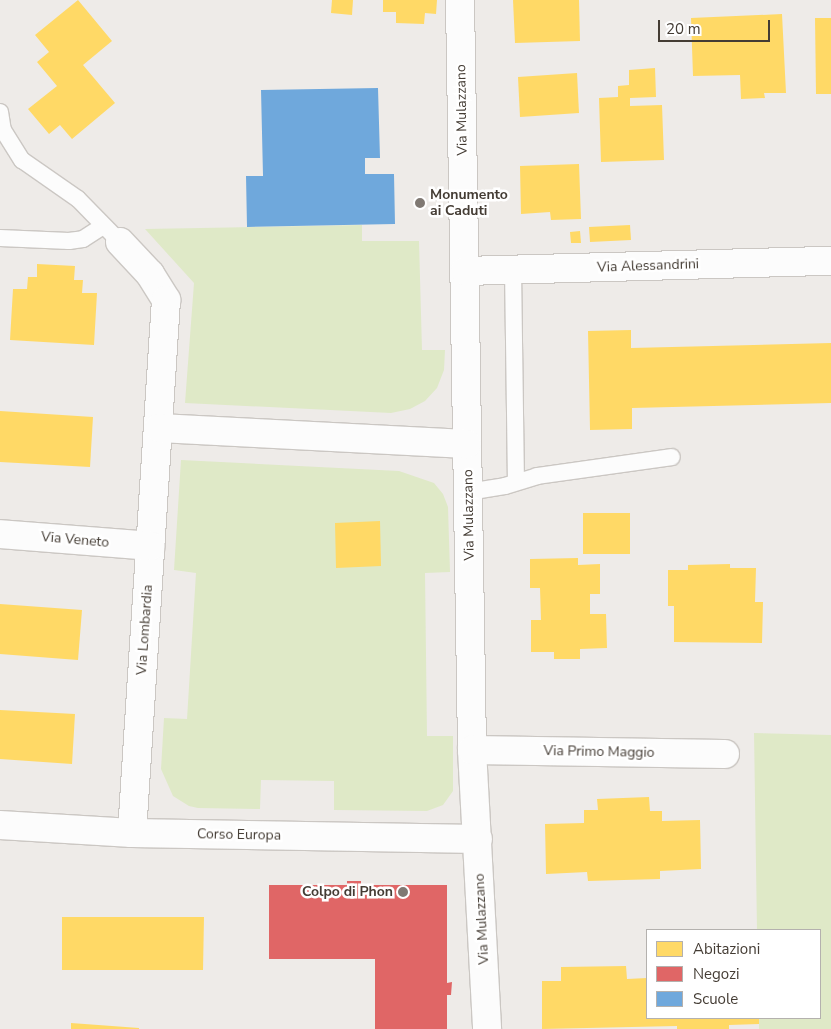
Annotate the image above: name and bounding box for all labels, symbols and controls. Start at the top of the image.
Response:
scale bar [661,10,774,42]
text: 20 m [666,19,701,39]
street label: Via Mulazzano [453,64,471,156]
place label: Monumento ai Caduti [430,187,508,220]
marker: Monumento ai Caduti [414,197,426,209]
street label: Via Alessandrini [597,256,699,276]
street label: Via Mulazzano [460,469,478,561]
street label: Via Veneto [40,529,110,551]
street label: Via Lombardia [133,584,157,676]
street label: Via Primo Maggio [543,743,655,761]
street label: Corso Europa [197,826,281,844]
street label: Via Mulazzano [471,873,493,965]
place label: Colpo di Phon [302,884,393,900]
marker: Colpo di Phon [397,886,409,898]
legend [646,929,821,1019]
text: Abitazioni [693,939,760,959]
text: Negozi [693,964,740,984]
text: Scuole [693,989,738,1009]

